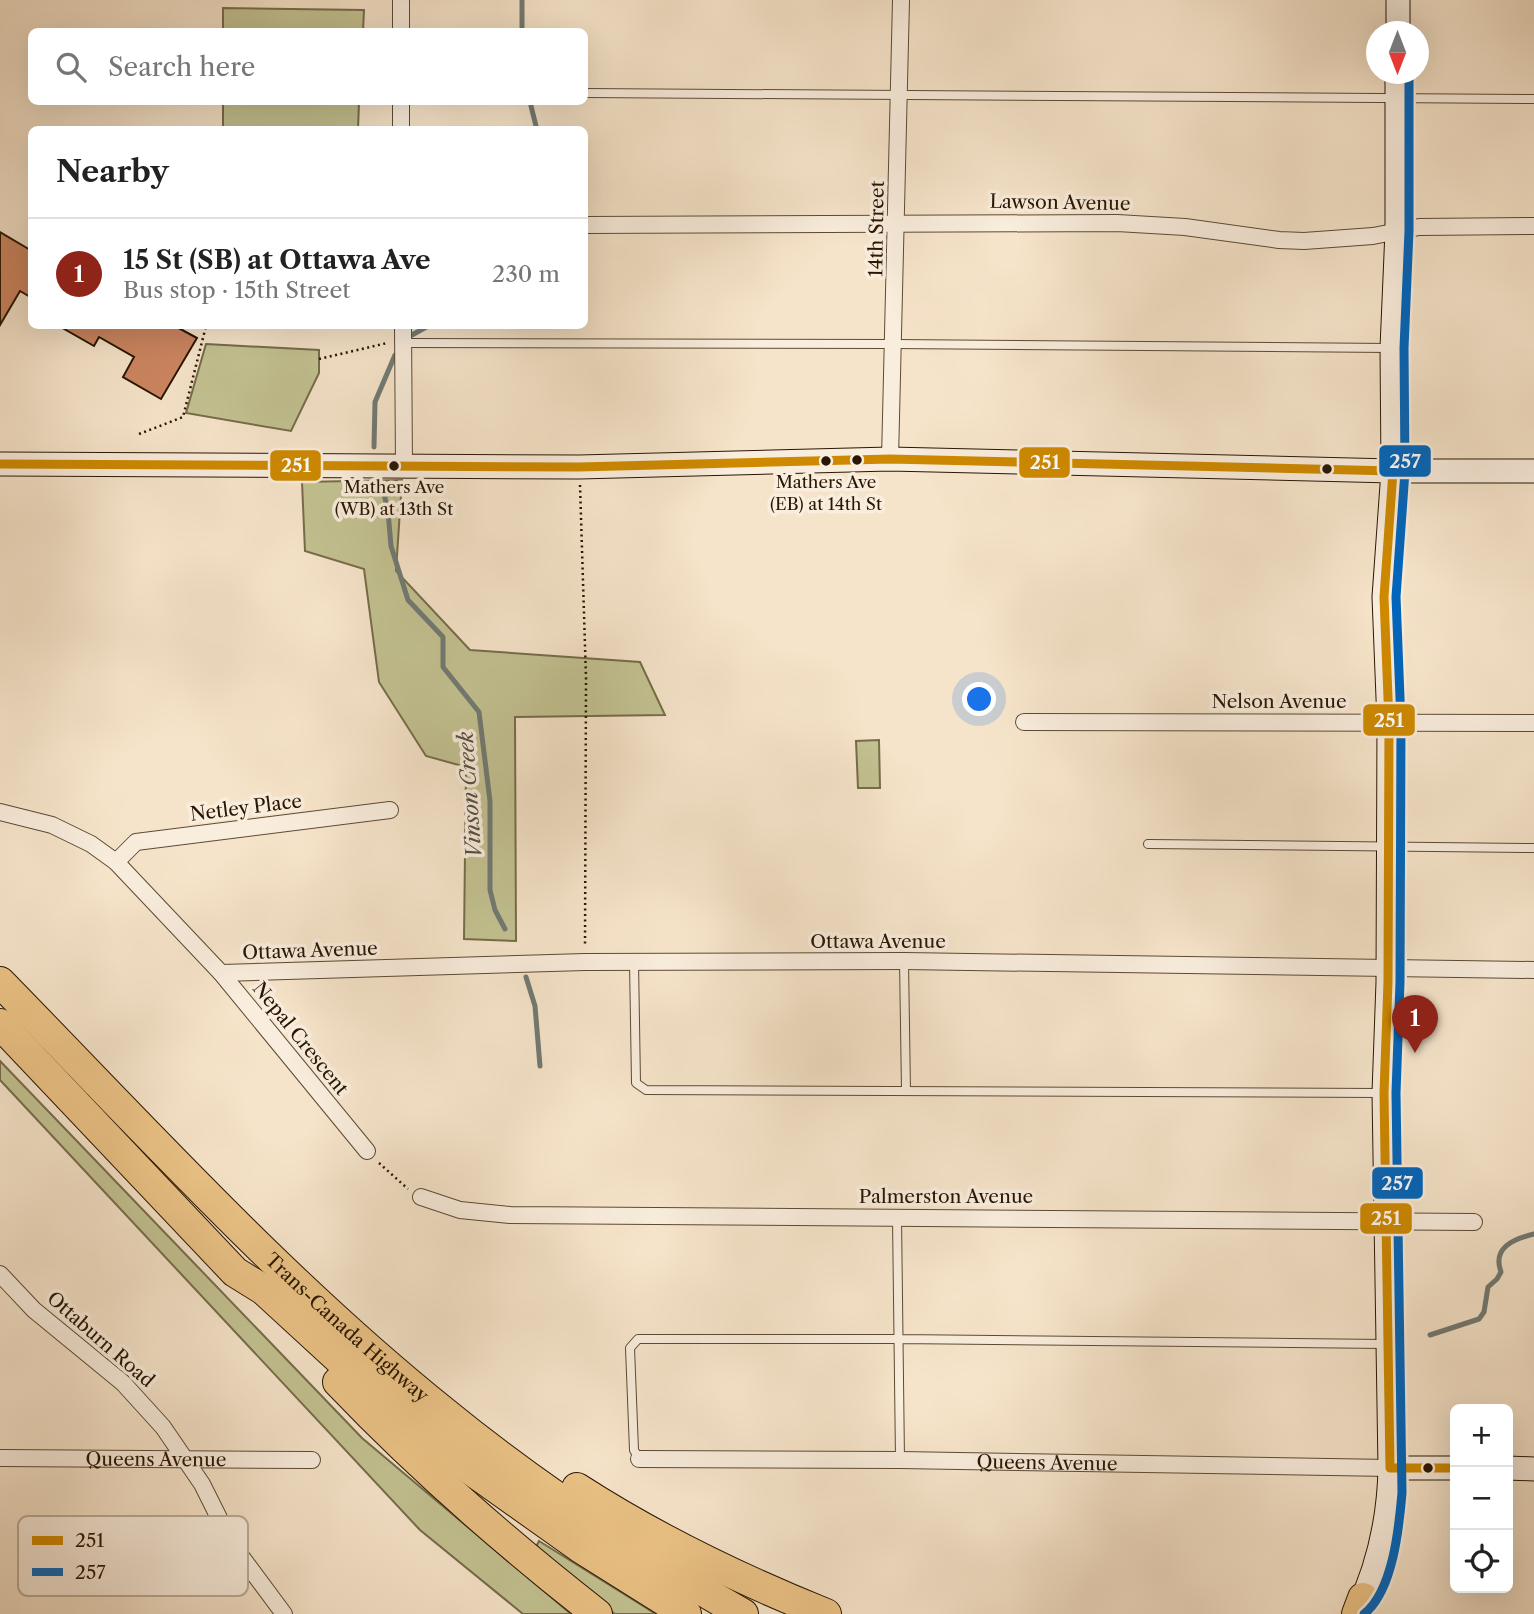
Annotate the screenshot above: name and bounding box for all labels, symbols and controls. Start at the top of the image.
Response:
north arrow [1366,21,1429,84]
search box [28,28,588,105]
icon: search [52,48,90,86]
text: Search here [108,51,255,83]
text: Nearby [56,153,169,190]
street label: 14th Street [864,180,889,277]
street label: Lawson Avenue [989,190,1131,215]
text: 15 St (SB) at Ottawa Ave [123,244,431,276]
text: 1 [74,260,84,288]
text: 230 m [492,260,560,288]
text: Bus stop · 15th Street [123,276,350,304]
line badge: 257 [1378,444,1432,478]
line badge: 251 [1018,446,1071,479]
line badge: 251 [269,449,322,482]
text: 257 [1389,450,1421,473]
text: 251 [1030,451,1061,474]
unlabelled marker [850,453,864,467]
text: 251 [281,454,312,477]
marker: Mathers Ave (EB) at 14th St [819,454,833,468]
marker: Mathers Ave (WB) at 13th St [387,459,401,473]
unlabelled marker [1320,462,1334,476]
place label: Mathers Ave (EB) at 14th St [770,472,882,514]
place label: Mathers Ave (WB) at 13th St [335,477,453,519]
your location [962,682,996,716]
street label: Nelson Avenue [1211,690,1347,713]
line badge: 251 [1362,703,1416,737]
text: 251 [1374,709,1405,732]
water label: Vinson Creek [453,731,486,859]
street label: Netley Place [189,789,303,826]
street label: Ottawa Avenue [810,930,946,953]
street label: Ottawa Avenue [242,937,378,964]
street label: Nepal Crescent [248,977,353,1100]
pin: 1 [1392,995,1438,1053]
line badge: 257 [1371,1166,1424,1200]
text: 257 [1381,1172,1413,1195]
street label: Palmerston Avenue [859,1185,1033,1208]
line badge: 251 [1359,1202,1413,1235]
text: 251 [1371,1207,1402,1230]
street label: Trans-Canada Highway [261,1248,434,1407]
street label: Ottaburn Road [42,1287,159,1392]
map controls [1450,1404,1513,1593]
button: + [1450,1404,1513,1467]
street label: Queens Avenue [85,1448,227,1471]
street label: Queens Avenue [976,1450,1118,1476]
unlabelled marker [1421,1461,1435,1475]
button: − [1450,1467,1513,1530]
legend [18,1516,248,1596]
text: 251 [75,1529,104,1552]
button: locate [1450,1530,1513,1593]
text: 257 [75,1561,106,1584]

